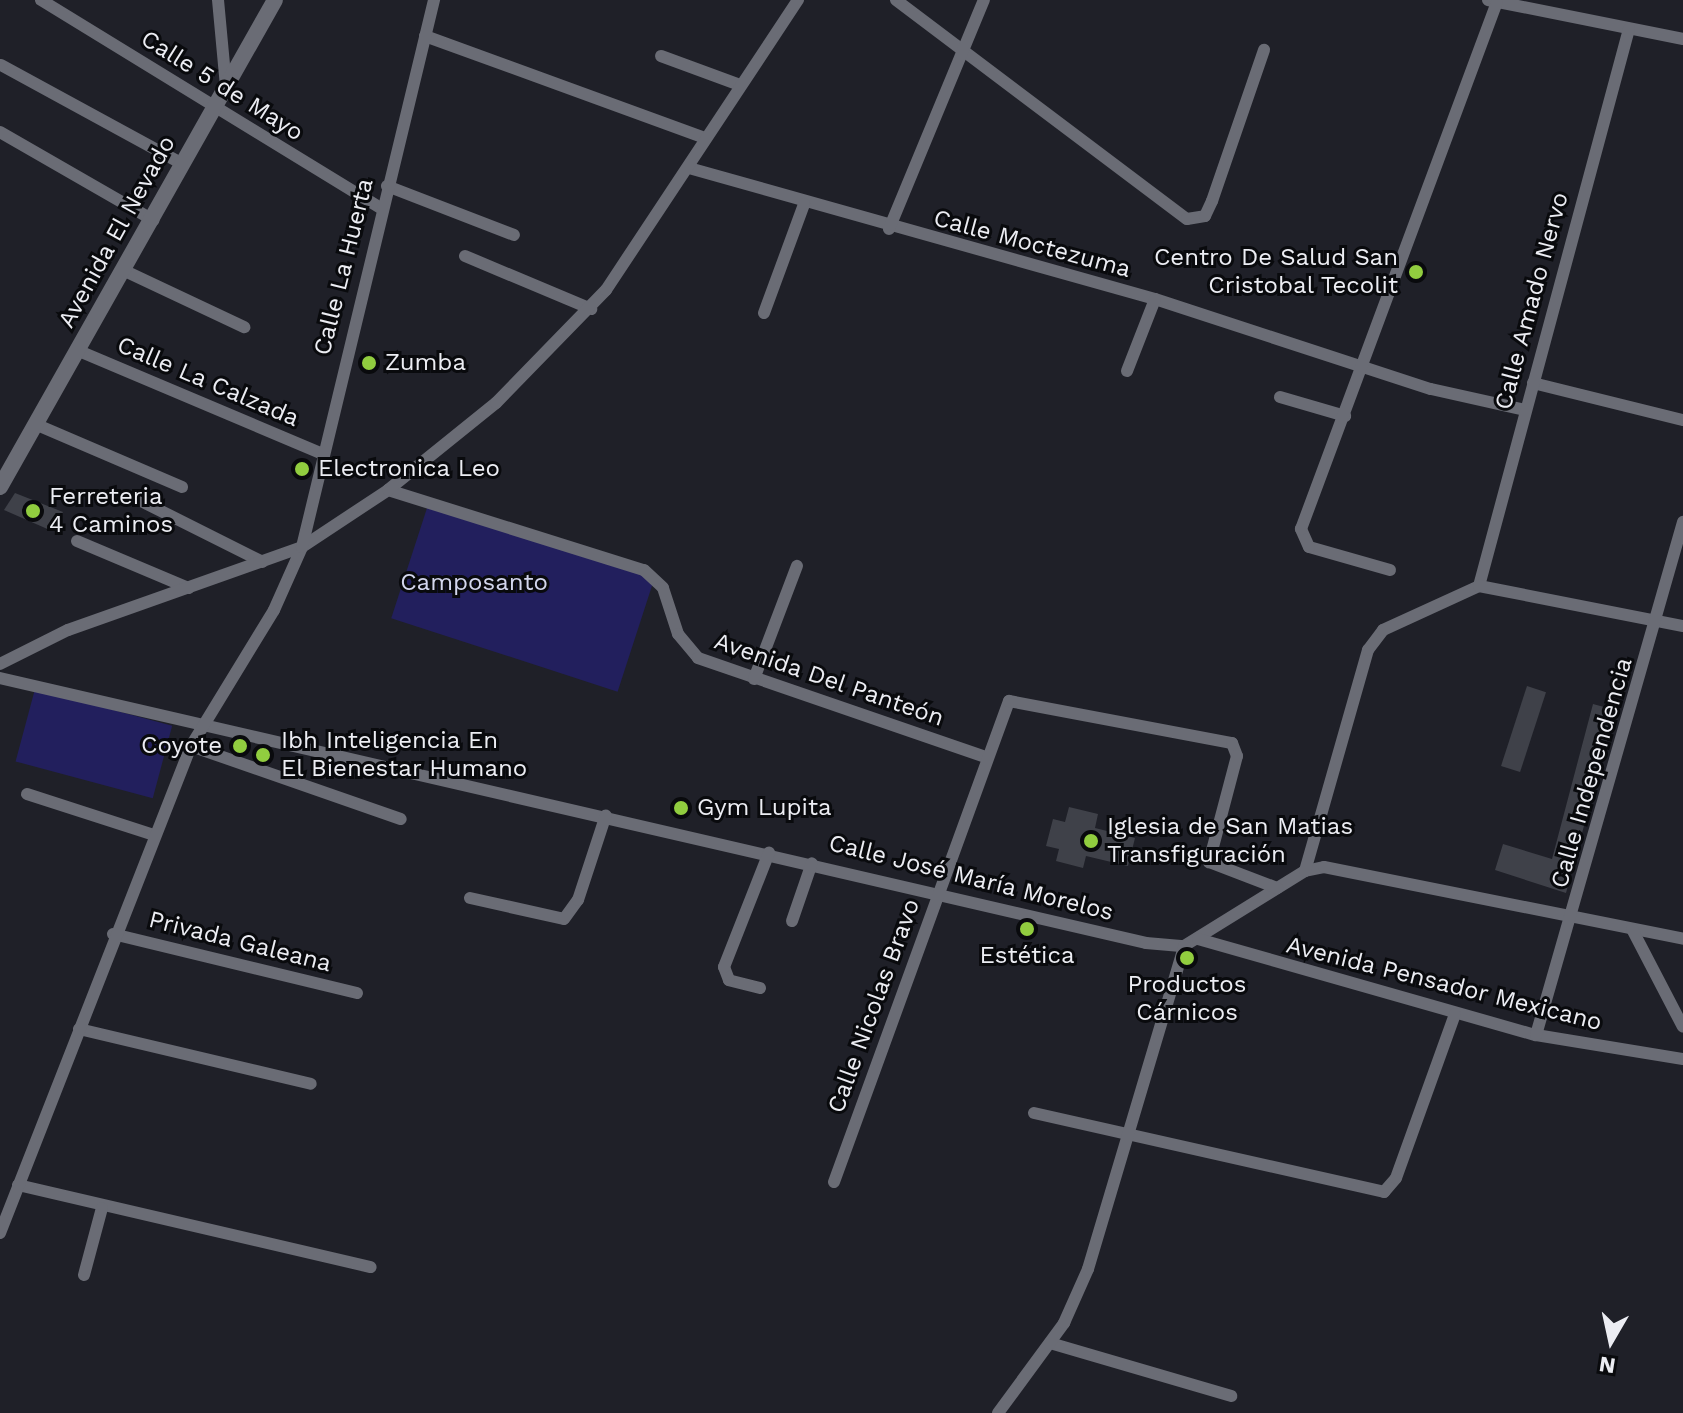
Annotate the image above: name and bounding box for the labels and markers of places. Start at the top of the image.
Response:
place label: Centro De Salud San Cristobal Tecolit [1154,244,1398,300]
marker: Centro De Salud San Cristobal Tecolit [1405,261,1427,283]
place label: Zumba [385,349,466,377]
marker: Zumba [360,354,378,372]
place label: Electronica Leo [318,455,500,483]
marker: Electronica Leo [293,460,311,478]
place label: Ferreteria 4 Caminos [49,483,173,539]
marker: Ferreteria 4 Caminos [24,502,42,520]
place label: Ibh Inteligencia En El Bienestar Humano [281,727,529,783]
place label: Coyote [141,732,222,760]
marker: Coyote [229,735,251,757]
marker: Ibh Inteligencia En El Bienestar Humano [252,744,274,766]
place label: Gym Lupita [697,794,832,822]
marker: Gym Lupita [672,799,690,817]
place label: Iglesia de San Matias Transfiguración [1107,813,1354,869]
marker: Iglesia de San Matias Transfiguración [1082,832,1100,850]
marker: Estética [1018,920,1036,938]
place label: Estética [980,942,1074,970]
marker: Productos Cárnicos [1178,949,1196,967]
place label: Productos Cárnicos [1128,971,1246,1027]

